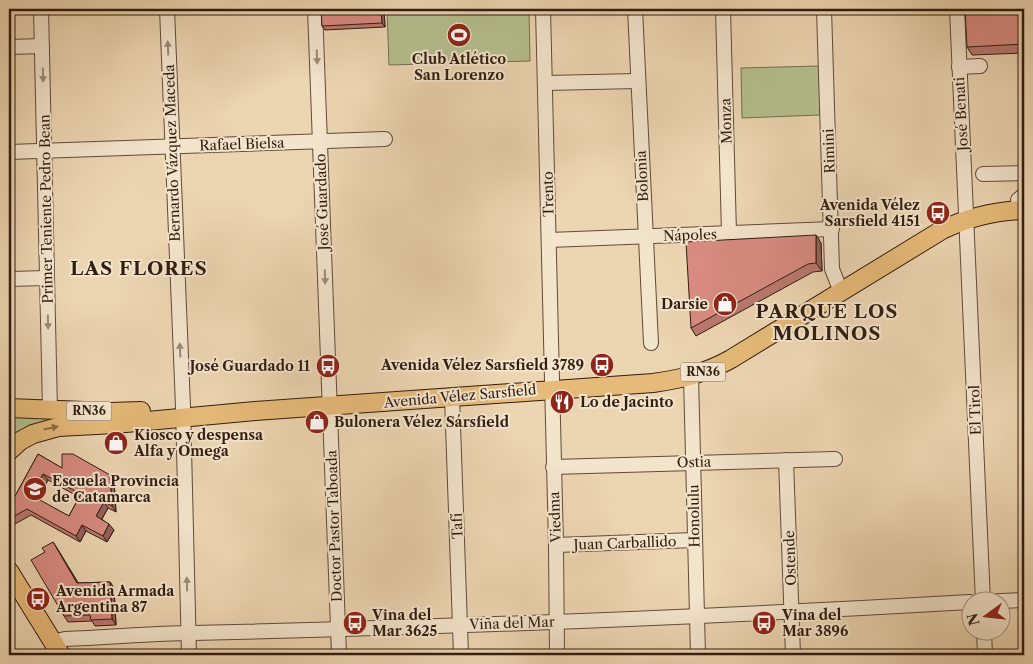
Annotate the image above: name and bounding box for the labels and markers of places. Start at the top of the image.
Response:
sports icon: Club Atlético San Lorenzo [446,22,472,48]
place label: Club Atlético San Lorenzo [412,50,506,84]
place label: Avenida Vélez Sarsfield 4151 [819,196,921,230]
bus stop icon: Avenida Vélez Sarsfield 4151 [925,200,951,226]
shop icon: Darsie [712,291,738,317]
place label: Darsie [661,295,708,313]
bus stop icon: Avenida Vélez Sarsfield 3789 [589,352,615,378]
bus stop icon: José Guardado 11 [315,353,341,379]
place label: Avenida Vélez Sarsfield 3789 [380,356,584,374]
place label: José Guardado 11 [187,357,311,375]
restaurant icon: Lo de Jacinto [549,389,575,415]
place label: Lo de Jacinto [580,393,674,411]
shop icon: Bulonera Vélez Sársfield [304,409,330,435]
place label: Bulonera Vélez Sársfield [334,413,510,431]
place label: Kiosco y despensa Alfa y Omega [133,426,264,460]
shop icon: Kiosco y despensa Alfa y Omega [103,430,129,456]
place label: Escuela Provincia de Catamarca [52,472,180,506]
school or university icon: Escuela Provincia de Catamarca [22,476,48,502]
place label: Avenida Armada Argentina 87 [55,582,175,616]
bus stop icon: Avenida Armada Argentina 87 [25,586,51,612]
place label: Vina del Mar 3625 [371,606,438,640]
place label: Vina del Mar 3896 [781,606,848,640]
bus stop icon: Vina del Mar 3625 [342,610,368,636]
bus stop icon: Vina del Mar 3896 [751,610,777,636]

